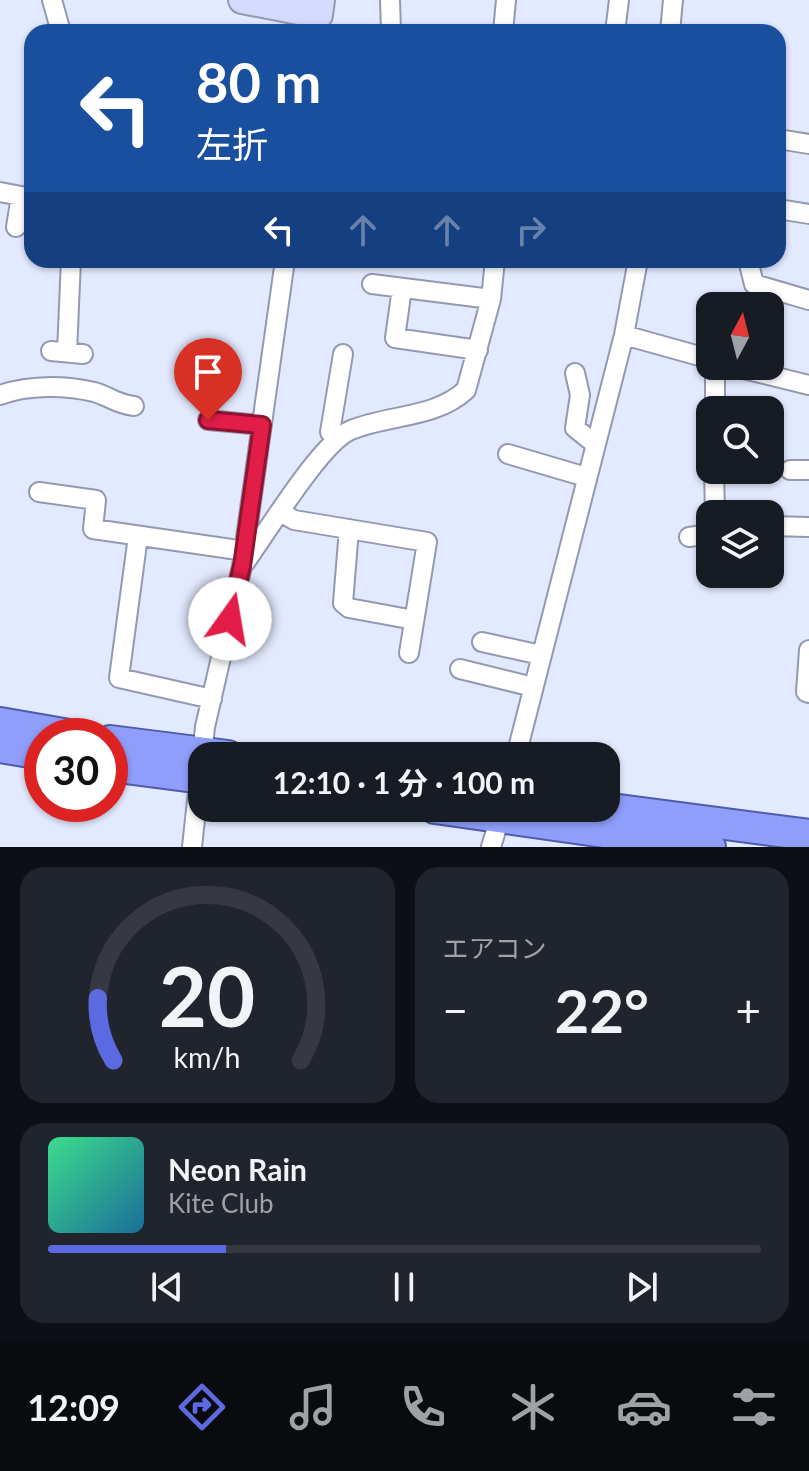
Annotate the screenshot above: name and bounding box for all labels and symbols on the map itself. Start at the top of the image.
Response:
north arrow [696,292,784,380]
pin [174,338,242,420]
position arrow [188,577,272,661]
speed limit sign: 30 [24,718,128,822]

